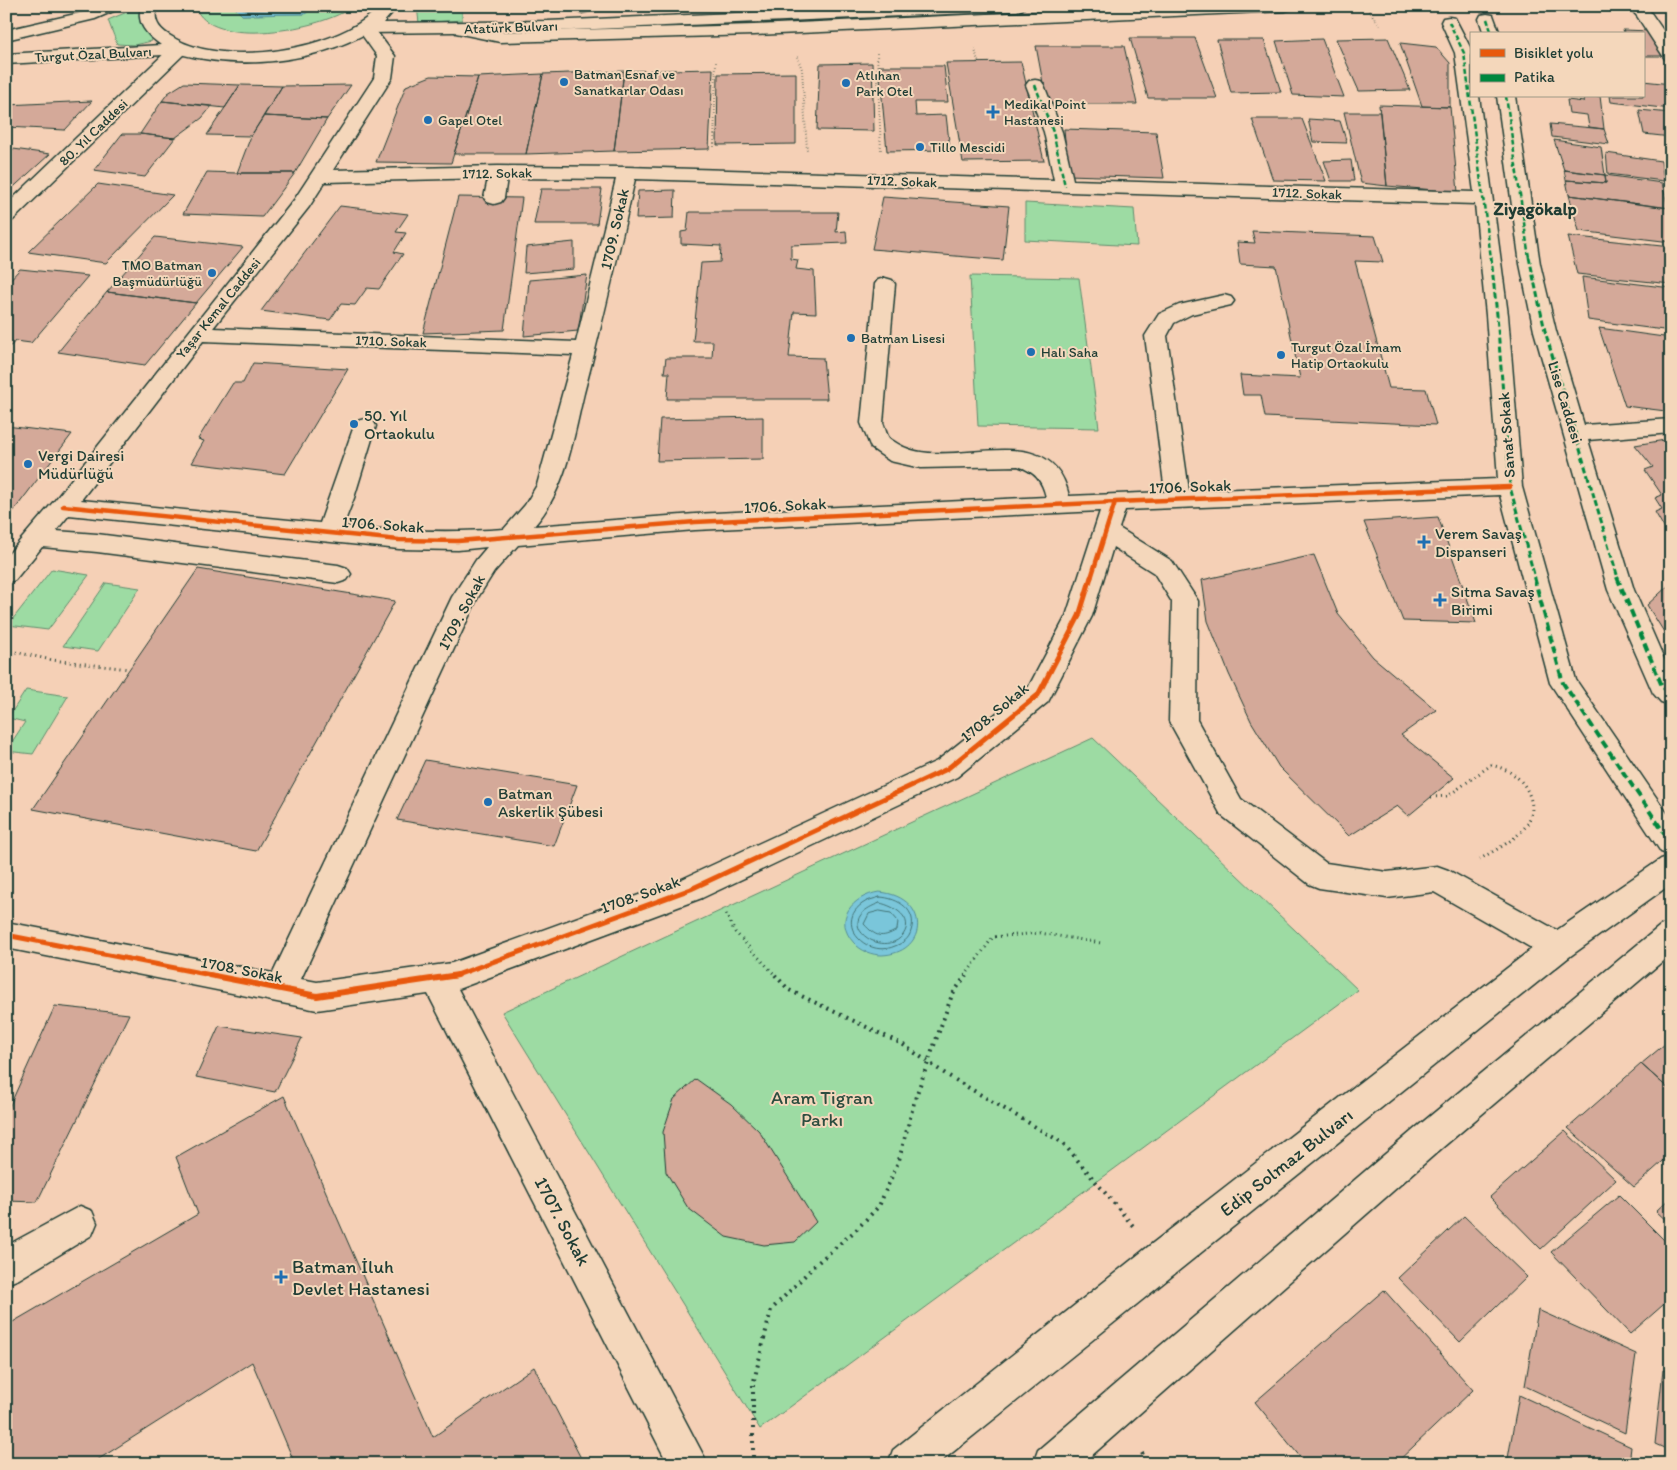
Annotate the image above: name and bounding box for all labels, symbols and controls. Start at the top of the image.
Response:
street label: Atatürk Bulvarı [464,17,558,38]
legend [1470,32,1644,98]
street label: Turgut Özal Bulvarı [34,43,152,66]
text: Bisiklet yolu [1514,44,1593,62]
place label: Batman Esnaf ve Sanatkarlar Odası [574,66,684,99]
place label: Atlıhan Park Otel [856,67,913,100]
text: Patika [1514,68,1555,86]
marker: Batman Esnaf ve Sanatkarlar Odası [558,76,570,88]
marker: Atlıhan Park Otel [840,77,852,89]
street label: 80. Yıl Caddesi [55,95,131,169]
place label: Medikal Point Hastanesi [1004,96,1086,129]
marker: Medikal Point Hastanesi [986,105,1000,119]
place label: Gapel Otel [438,112,502,129]
marker: Gapel Otel [422,114,434,126]
place label: Tillo Mescidi [930,139,1005,156]
marker: Tillo Mescidi [914,141,926,153]
street label: 1712. Sokak [462,164,532,183]
street label: 1712. Sokak [867,172,937,191]
street label: 1712. Sokak [1272,184,1342,203]
street label: 1709. Sokak [596,187,633,271]
district label: Ziyagökalp [1493,198,1577,220]
street label: Yaşar Kemal Caddesi [172,254,264,362]
place label: TMO Batman Başmüdürlüğü [112,257,202,290]
marker: TMO Batman Başmüdürlüğü [206,267,218,279]
place label: Batman Lisesi [861,330,945,347]
street label: 1710. Sokak [355,332,427,351]
marker: Batman Lisesi [845,332,857,344]
place label: Turgut Özal İmam Hatip Ortaokulu [1291,339,1402,372]
place label: Halı Saha [1041,344,1098,361]
marker: Halı Saha [1025,346,1037,358]
marker: Turgut Özal İmam Hatip Ortaokulu [1275,349,1287,361]
street label: Lise Caddesi [1544,359,1587,446]
street label: Sanat Sokak [1494,391,1519,478]
place label: 50. Yıl Ortaokulu [364,406,435,443]
marker: 50. Yıl Ortaokulu [348,418,360,430]
place label: Vergi Dairesi Müdürlüğü [38,446,124,483]
marker: Vergi Dairesi Müdürlüğü [22,458,34,470]
street label: 1706. Sokak [1148,476,1232,497]
street label: 1706. Sokak [743,494,827,517]
street label: 1706. Sokak [341,512,425,537]
place label: Verem Savaş Dispanseri [1435,524,1522,561]
marker: Verem Savaş Dispanseri [1417,535,1431,549]
street label: 1709. Sokak [434,571,489,653]
place label: Sıtma Savaş Birimi [1451,582,1535,619]
marker: Sıtma Savaş Birimi [1433,593,1447,607]
street label: 1708. Sokak [956,678,1032,746]
place label: Batman Askerlik Şübesi [498,784,603,821]
marker: Batman Askerlik Şübesi [482,796,494,808]
street label: 1708. Sokak [598,871,682,918]
street label: 1708. Sokak [199,952,284,987]
park label: Aram Tigran Parkı [771,1086,873,1131]
street label: Edip Solmaz Bulvarı [1215,1103,1357,1221]
street label: 1707. Sokak [529,1173,596,1270]
place label: Batman İluh Devlet Hastanesi [292,1255,430,1300]
marker: Batman İluh Devlet Hastanesi [274,1270,288,1284]

